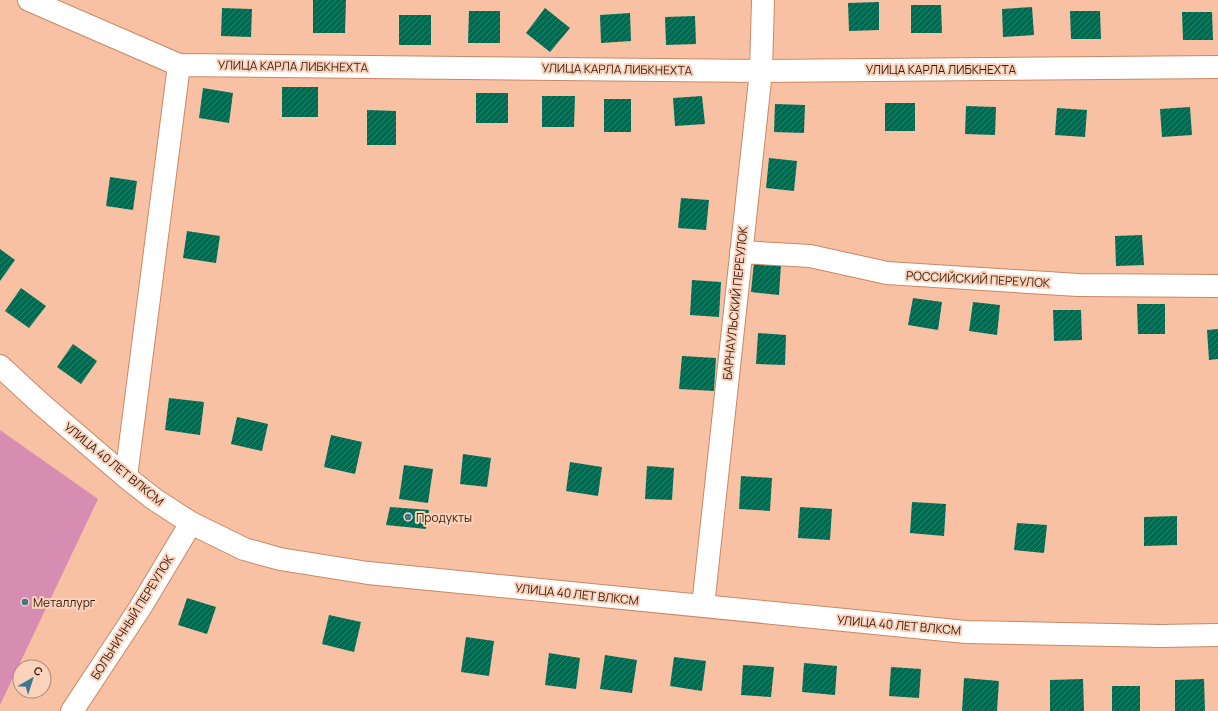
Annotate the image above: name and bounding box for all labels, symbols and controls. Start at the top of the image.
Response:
street label: УЛИЦА КАРЛА ЛИБКНЕХТА [218,56,369,76]
street label: УЛИЦА КАРЛА ЛИБКНЕХТА [542,59,693,79]
street label: УЛИЦА КАРЛА ЛИБКНЕХТА [866,61,1017,78]
street label: БАРНАУЛЬСКИЙ ПЕРЕУЛОК [718,224,752,381]
street label: РОССИЙСКИЙ ПЕРЕУЛОК [906,267,1051,291]
street label: УЛИЦА 40 ЛЕТ ВЛКСМ [60,418,168,510]
place label: Продукты [416,509,472,526]
marker: Продукты [403,512,413,522]
street label: БОЛЬНИЧНЫЙ ПЕРЕУЛОК [87,551,178,683]
street label: УЛИЦА 40 ЛЕТ ВЛКСМ [514,579,640,609]
place label: Металлург [33,594,96,611]
marker: Металлург [20,597,30,607]
street label: УЛИЦА 40 ЛЕТ ВЛКСМ [836,611,962,639]
north arrow [12,659,52,699]
text: С [31,662,46,679]

